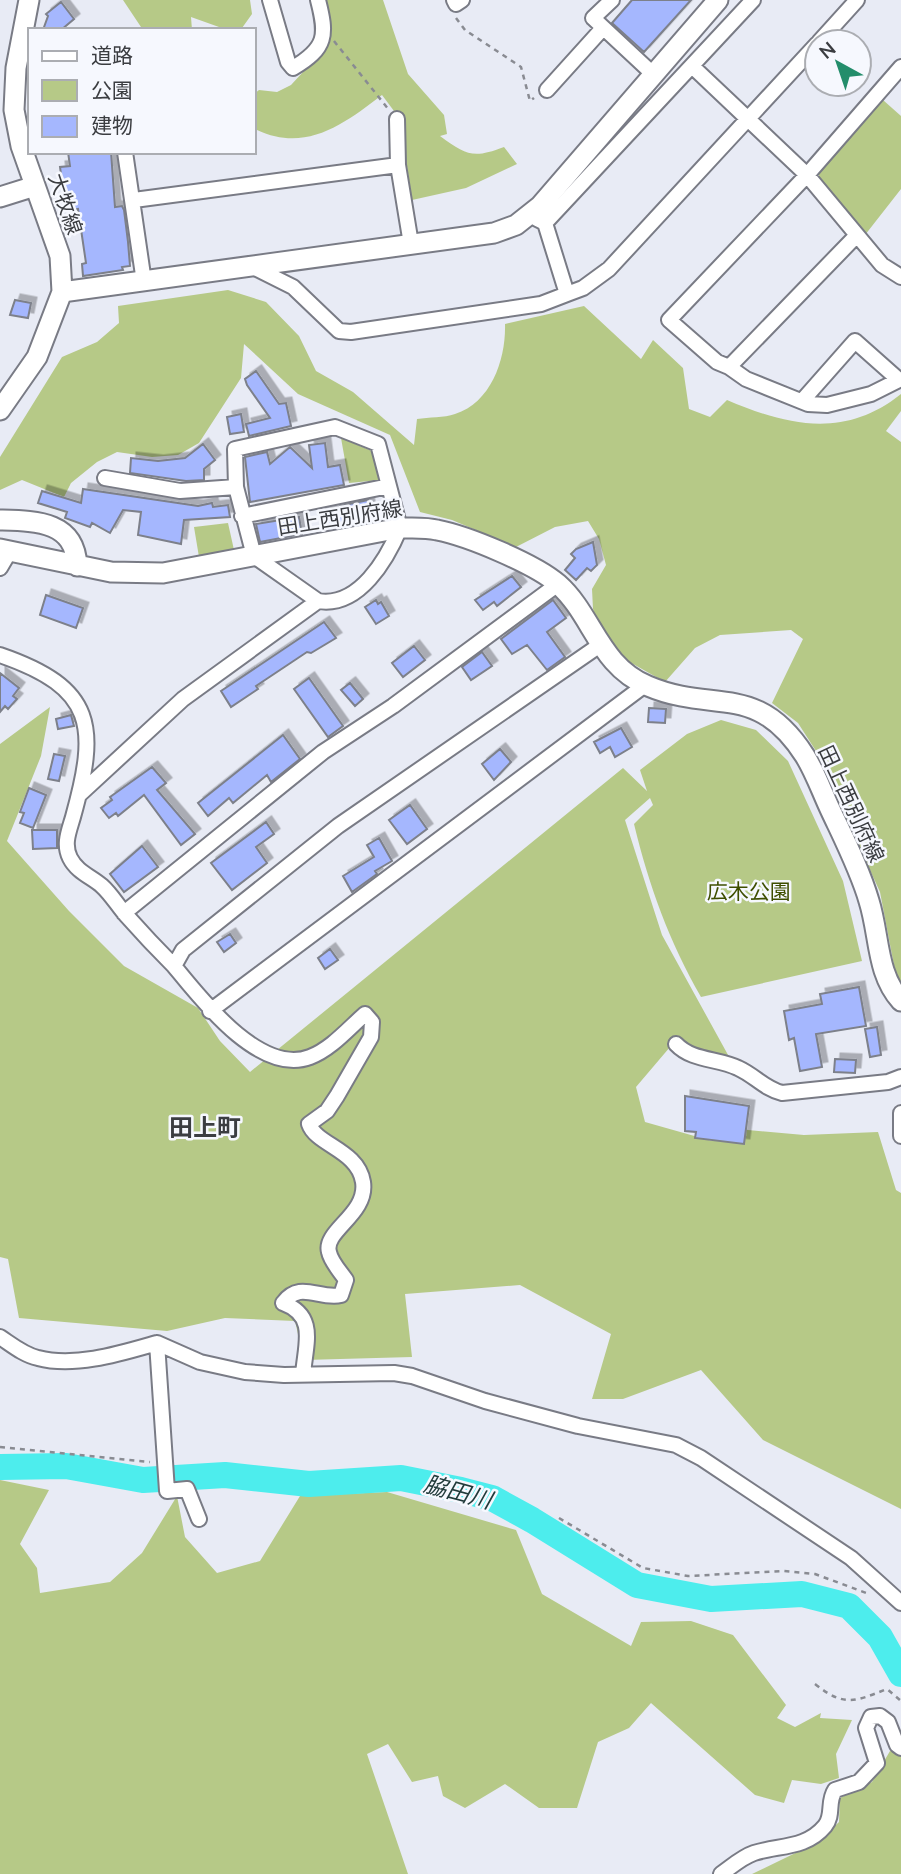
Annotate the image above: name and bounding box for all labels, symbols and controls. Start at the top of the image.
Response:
legend [28,28,256,154]
north arrow [803,28,873,98]
text: N [814,36,842,65]
text: 道路 [91,42,133,70]
text: 公園 [91,77,133,105]
text: 建物 [91,112,133,140]
street label: 大牧線 [42,170,88,238]
street label: 田上西別府線 [276,494,404,542]
street label: 田上西別府線 [812,741,890,867]
park label: 広木公園 [707,878,791,906]
district label: 田上町 [169,1112,241,1144]
water label: 脇田川 [421,1469,498,1517]

